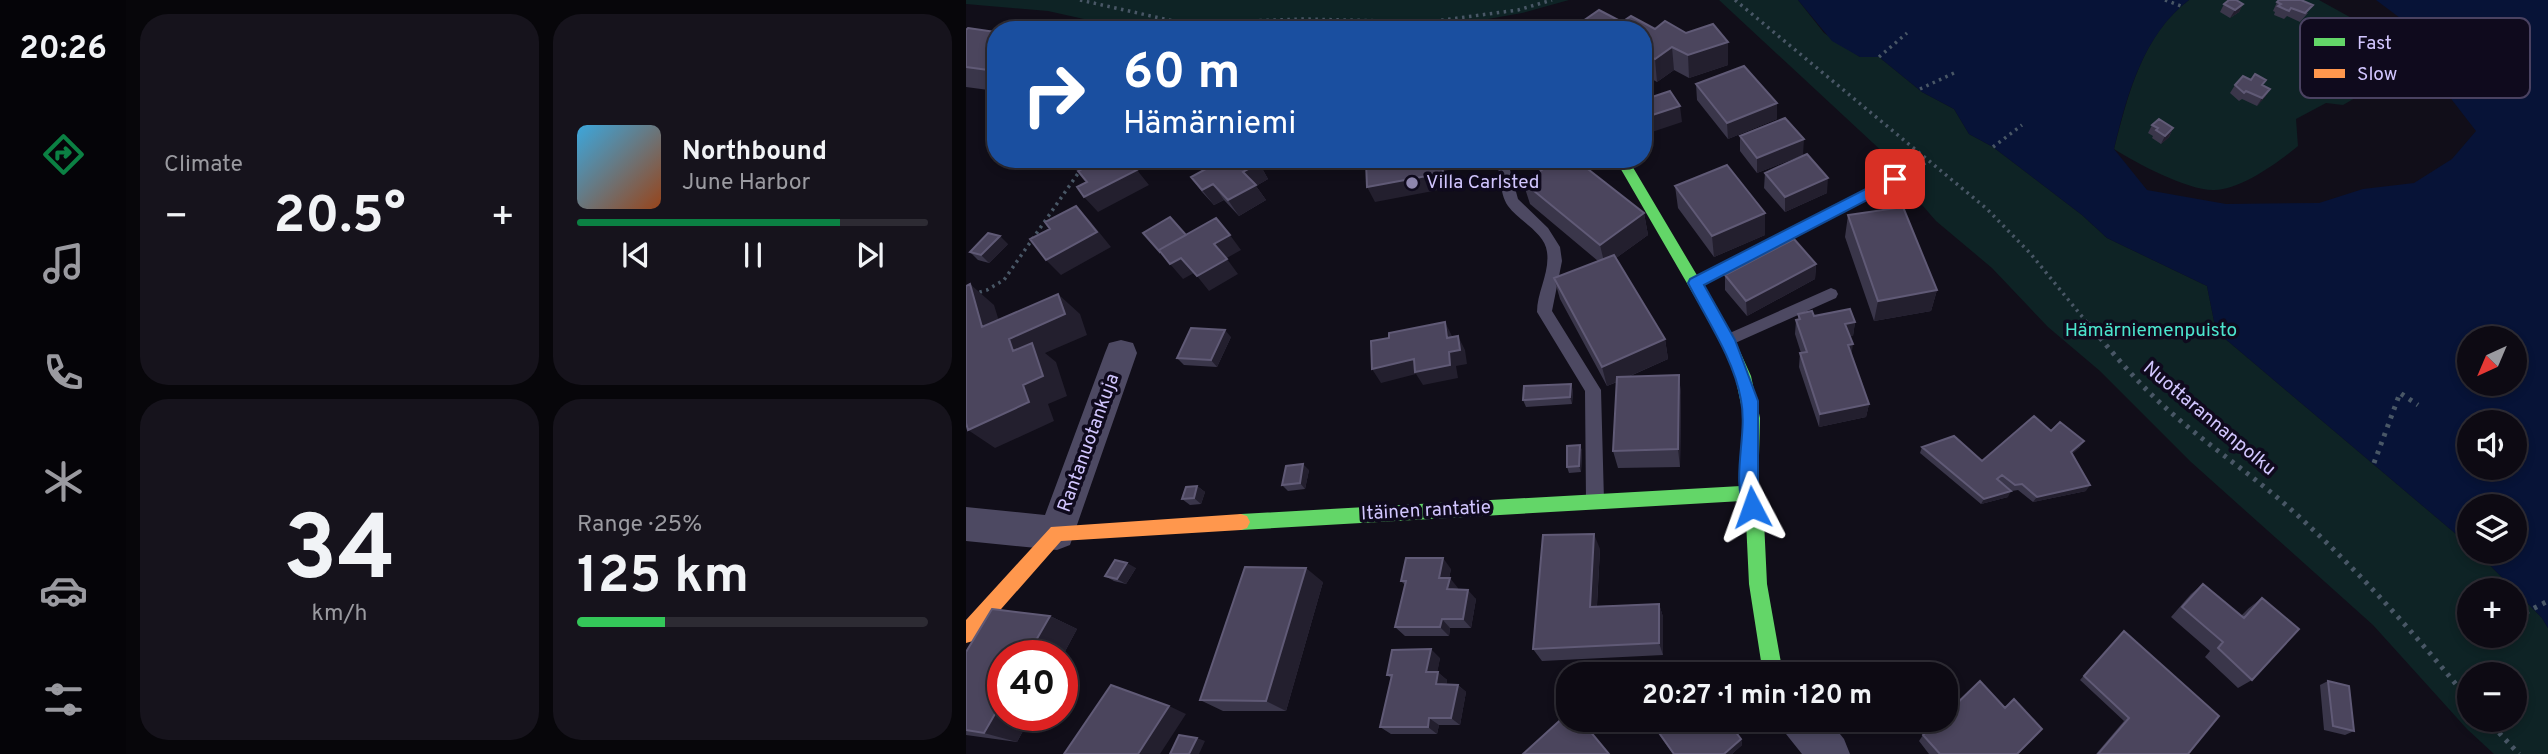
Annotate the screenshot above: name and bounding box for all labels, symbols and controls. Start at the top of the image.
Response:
legend [2300,18,2530,98]
text: 20:26 [19,30,107,70]
text: Fast [2357,32,2392,56]
text: 60 m [1123,44,1241,106]
icon: right [1008,49,1099,140]
text: Slow [2357,63,2397,87]
text: Hämärniemi [1123,105,1296,145]
icon: directions [39,130,88,179]
text: Northbound [682,136,827,169]
pin [1865,149,1925,209]
text: Climate [164,151,243,180]
icon: arrive [1876,160,1914,198]
text: June Harbor [682,169,810,198]
place label: Villa Carlsted [1426,171,1539,195]
marker: Villa Carlsted [1404,175,1420,191]
text: 20.5° [273,185,406,251]
text: − [164,194,189,243]
text: + [490,194,515,243]
icon: previous [617,236,655,274]
icon: pause [734,236,772,274]
icon: next [851,236,889,274]
icon: music [39,239,88,288]
park label: Hämärniemenpuisto [2065,319,2237,343]
north arrow [2457,326,2527,396]
map controls [2457,326,2527,732]
icon: phone [39,348,88,397]
street label: Nuottarannanpolku [2138,356,2280,482]
street label: Rantanuotankuja [1053,370,1125,516]
button: sound [2457,410,2527,480]
icon: climate [39,457,88,506]
position arrow [1715,470,1789,544]
button: layers [2457,494,2527,564]
street label: Itäinen rantatie [1360,496,1492,526]
text: 34 [283,497,396,612]
text: Range · 25% [577,511,702,540]
text: 125 km [577,545,749,611]
icon: car [39,566,88,615]
button: + [2457,578,2527,648]
text: km/h [312,600,367,629]
speed limit sign: 40 [987,640,1078,731]
button: − [2457,662,2527,732]
icon: filters [39,675,88,724]
text: 20:27 · 1 min · 120 m [1642,680,1872,713]

